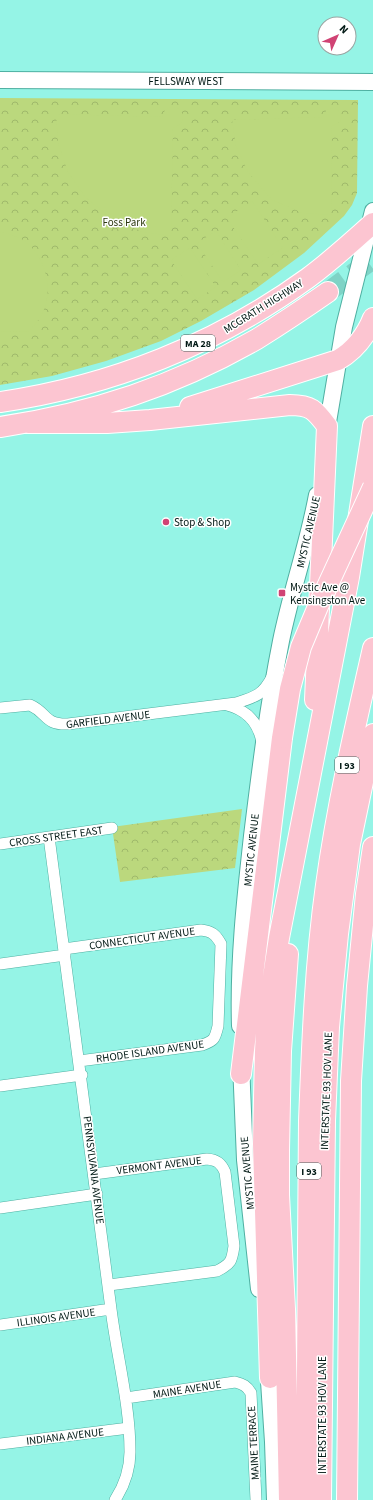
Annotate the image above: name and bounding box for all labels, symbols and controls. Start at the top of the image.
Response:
north arrow [317,16,357,56]
text: N [336,21,352,37]
street label: FELLSWAY WEST [148,74,224,89]
park label: Foss Park [102,215,146,230]
street label: MCGRATH HIGHWAY [221,275,307,337]
road number: MA 28 [181,335,215,351]
street label: MYSTIC AVENUE [293,495,324,570]
place label: Stop & Shop [174,515,230,530]
marker: Stop & Shop [161,517,171,527]
place label: Mystic Ave @ Kensingston Ave [290,580,366,608]
marker: Mystic Ave @ Kensingston Ave [277,588,287,598]
street label: GARFIELD AVENUE [65,707,151,732]
road number: I 93 [335,757,359,773]
street label: MYSTIC AVENUE [240,813,263,887]
street label: CROSS STREET EAST [8,822,104,850]
street label: CONNECTICUT AVENUE [88,924,196,953]
street label: INTERSTATE 93 HOV LANE [317,1032,336,1150]
street label: RHODE ISLAND AVENUE [95,1036,205,1067]
street label: PENNSYLVANIA AVENUE [79,1115,108,1225]
street label: MYSTIC AVENUE [237,1136,258,1210]
street label: VERMONT AVENUE [116,1153,203,1178]
road number: I 93 [297,1163,321,1179]
street label: ILLINOIS AVENUE [16,1305,97,1330]
street label: INTERSTATE 93 HOV LANE [315,1356,330,1474]
street label: MAINE AVENUE [152,1377,223,1402]
street label: MAINE TERRACE [244,1405,263,1480]
street label: INDIANA AVENUE [25,1424,105,1449]

